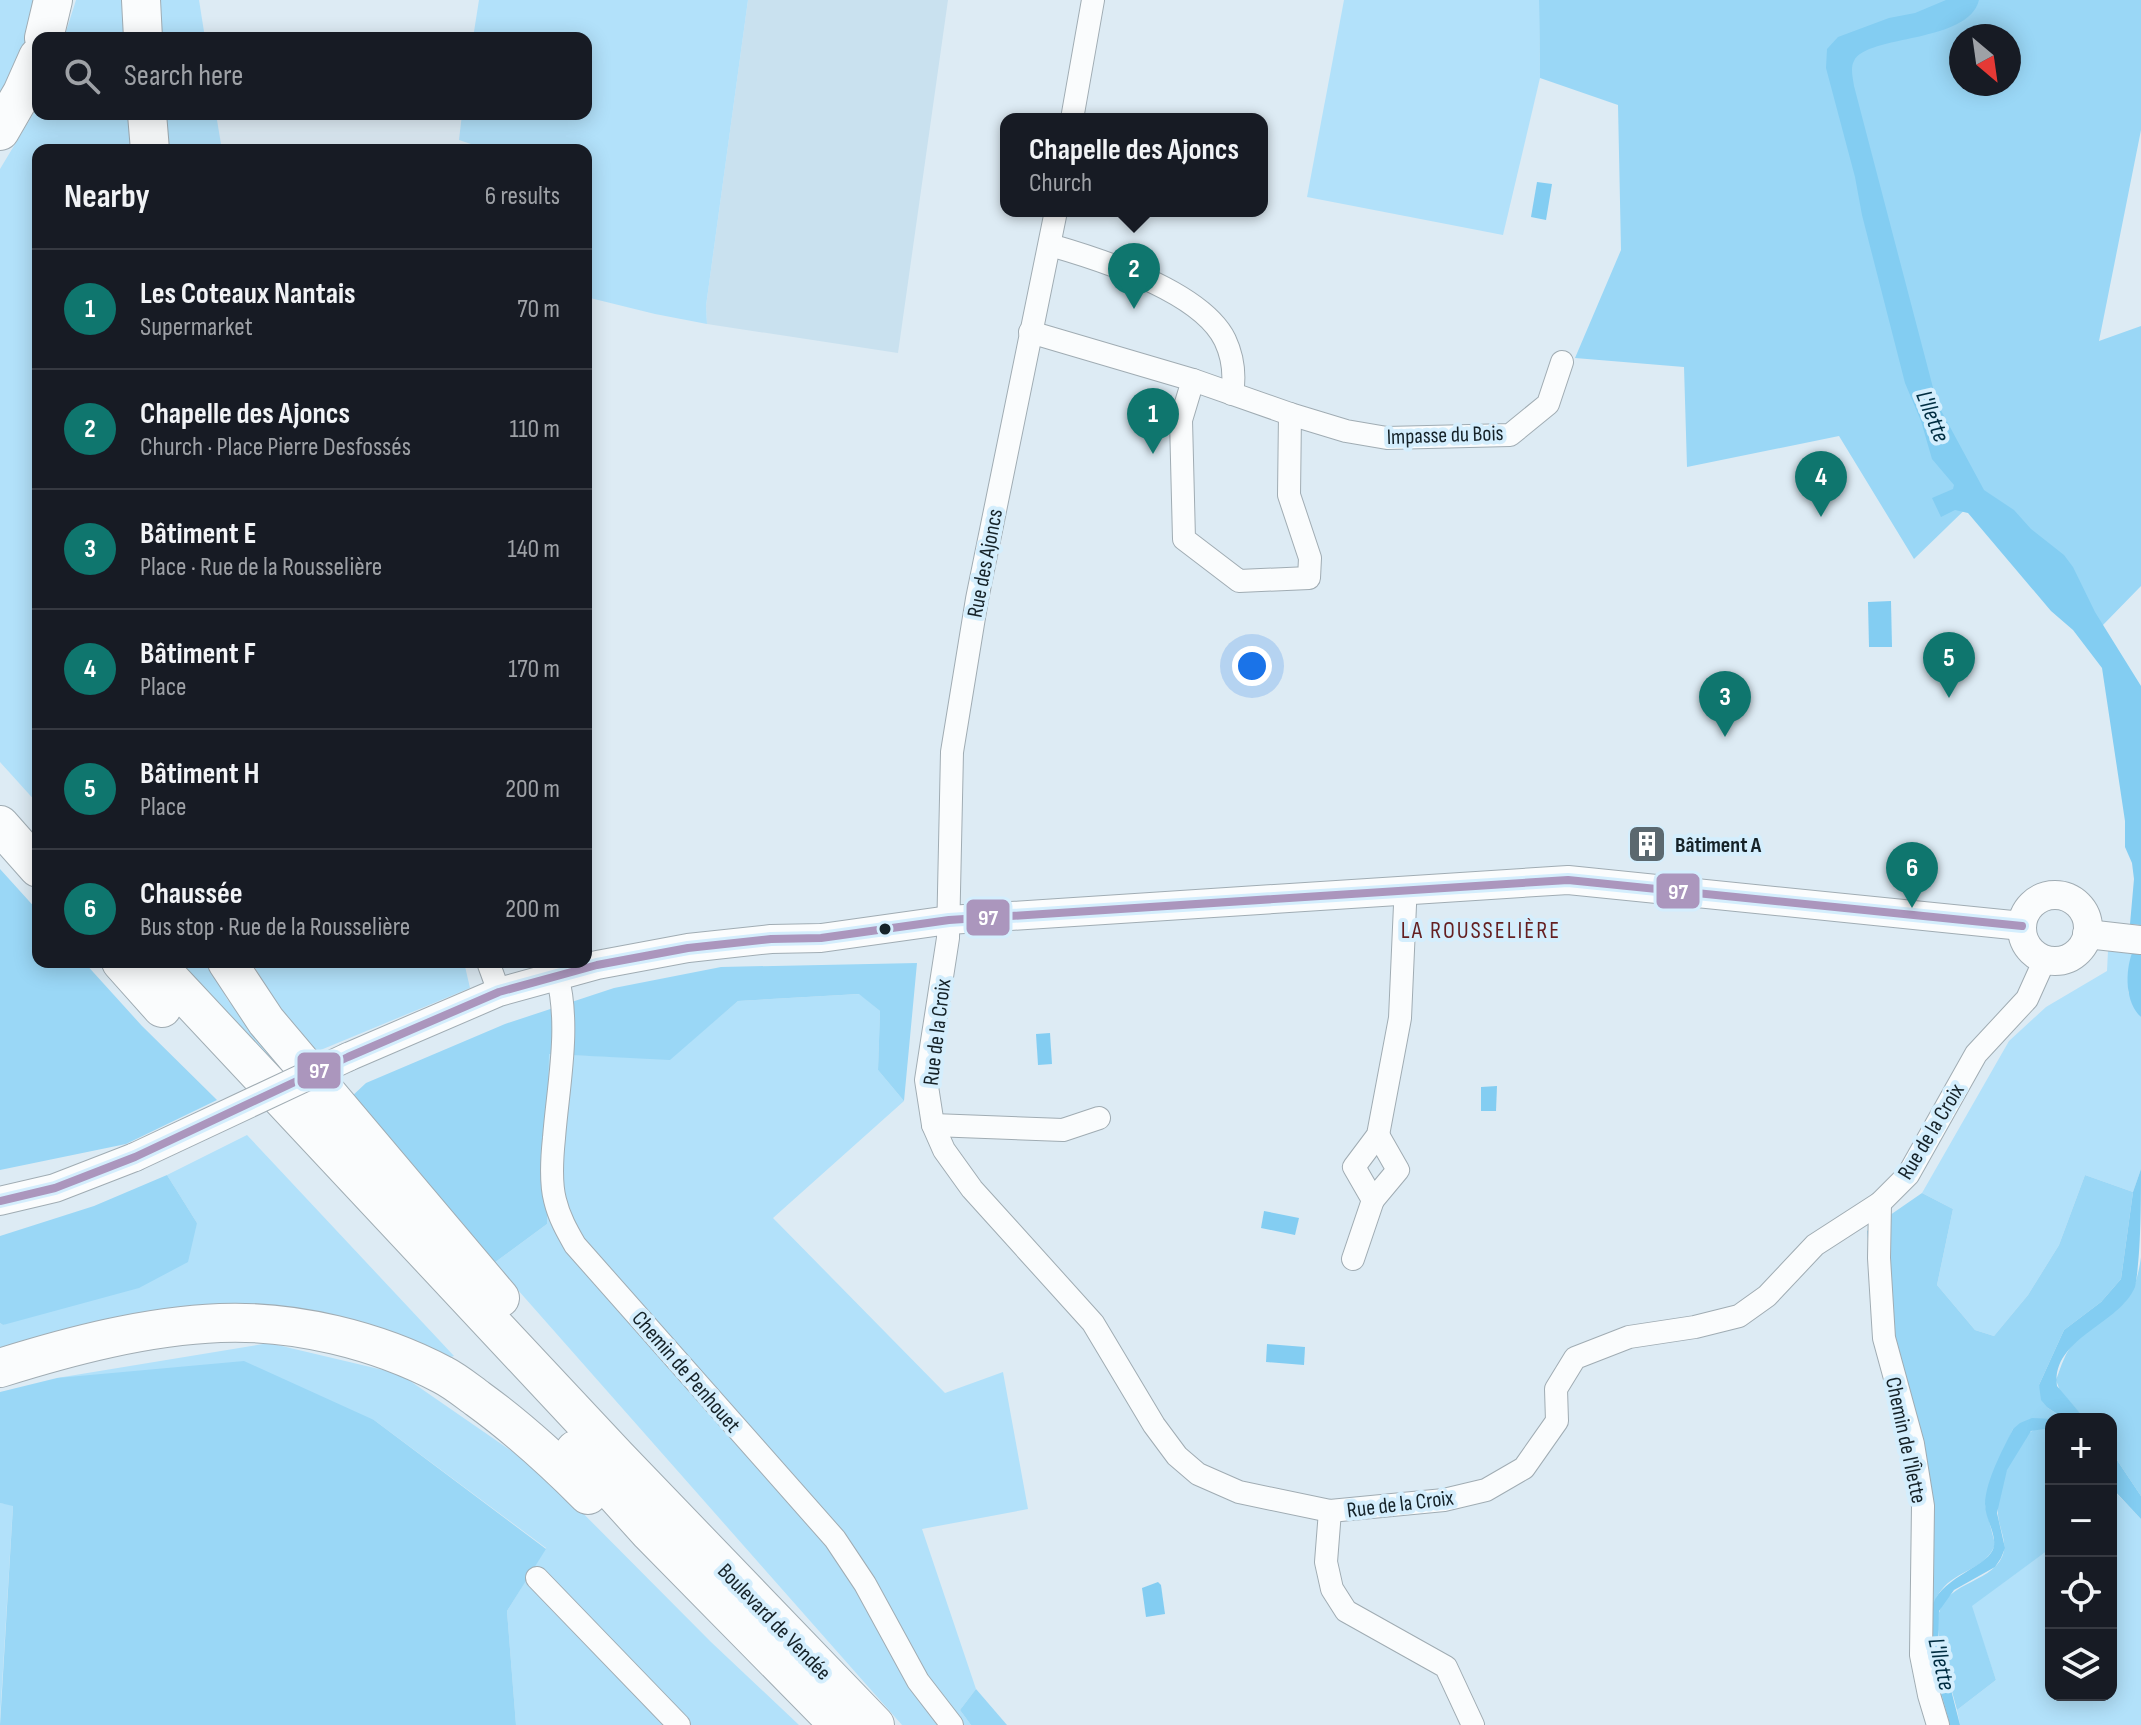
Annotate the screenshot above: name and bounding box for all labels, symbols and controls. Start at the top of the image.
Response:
north arrow [1949,24,2021,96]
search box [32,32,592,120]
icon: search [60,54,104,98]
text: Search here [124,58,243,94]
popup [1000,113,1268,217]
text: Chapelle des Ajoncs [1029,132,1239,168]
text: Church [1029,168,1092,199]
text: Nearby [64,176,150,217]
text: 6 results [485,181,560,212]
pin: 2 [1108,243,1160,309]
text: Les Coteaux Nantais [140,276,356,312]
text: 1 [85,294,95,325]
text: 70 m [517,294,560,325]
text: Supermarket [140,312,253,343]
water label: L'Ilette [1909,386,1956,446]
pin: 1 [1127,388,1179,454]
text: Chapelle des Ajoncs [140,396,350,432]
text: 2 [84,414,96,445]
text: 110 m [509,414,560,445]
street label: Impasse du Bois [1386,420,1504,451]
text: Church · Place Pierre Desfossés [140,432,411,463]
pin: 4 [1795,451,1847,517]
street label: Rue des Ajoncs [962,507,1009,620]
text: Bâtiment E [140,516,256,552]
text: 3 [84,534,96,565]
text: 140 m [508,534,560,565]
text: Place · Rue de la Rousselière [140,552,382,583]
pin: 5 [1923,632,1975,698]
text: Bâtiment F [140,636,256,672]
your location [1232,646,1272,686]
text: 4 [84,654,96,685]
text: 170 m [508,654,560,685]
pin: 3 [1699,671,1751,737]
text: Place [140,672,187,703]
text: Bâtiment H [140,756,259,792]
text: 5 [84,774,96,805]
text: 200 m [505,774,560,805]
text: Place [140,792,187,823]
building icon: Bâtiment A [1626,823,1668,865]
place label: Bâtiment A [1675,832,1762,859]
pin: 6 [1886,842,1938,908]
line badge: 97 [1655,872,1701,910]
text: Chaussée [140,876,243,912]
text: 97 [1668,879,1688,906]
text: 6 [84,894,96,925]
text: 200 m [505,894,560,925]
line badge: 97 [965,898,1011,937]
text: 97 [978,905,998,932]
text: Bus stop · Rue de la Rousselière [140,912,410,943]
district label: LA ROUSSELIÈRE [1401,916,1561,945]
unlabelled marker [877,921,893,937]
street label: Rue de la Croix [918,977,958,1087]
line badge: 97 [296,1051,342,1090]
text: 97 [309,1058,329,1085]
street label: Rue de la Croix [1892,1078,1971,1185]
street label: Chemin de Penhouet [626,1306,746,1439]
street label: Chemin de l'Îlette [1879,1375,1932,1506]
map controls [2045,1413,2117,1701]
button: + [2045,1413,2117,1485]
street label: Rue de la Croix [1345,1484,1456,1524]
button: − [2045,1485,2117,1557]
button: locate [2045,1557,2117,1629]
street label: Boulevard de Vendée [711,1558,836,1686]
button: layers [2045,1629,2117,1701]
water label: L'Ilette [1921,1635,1962,1693]

